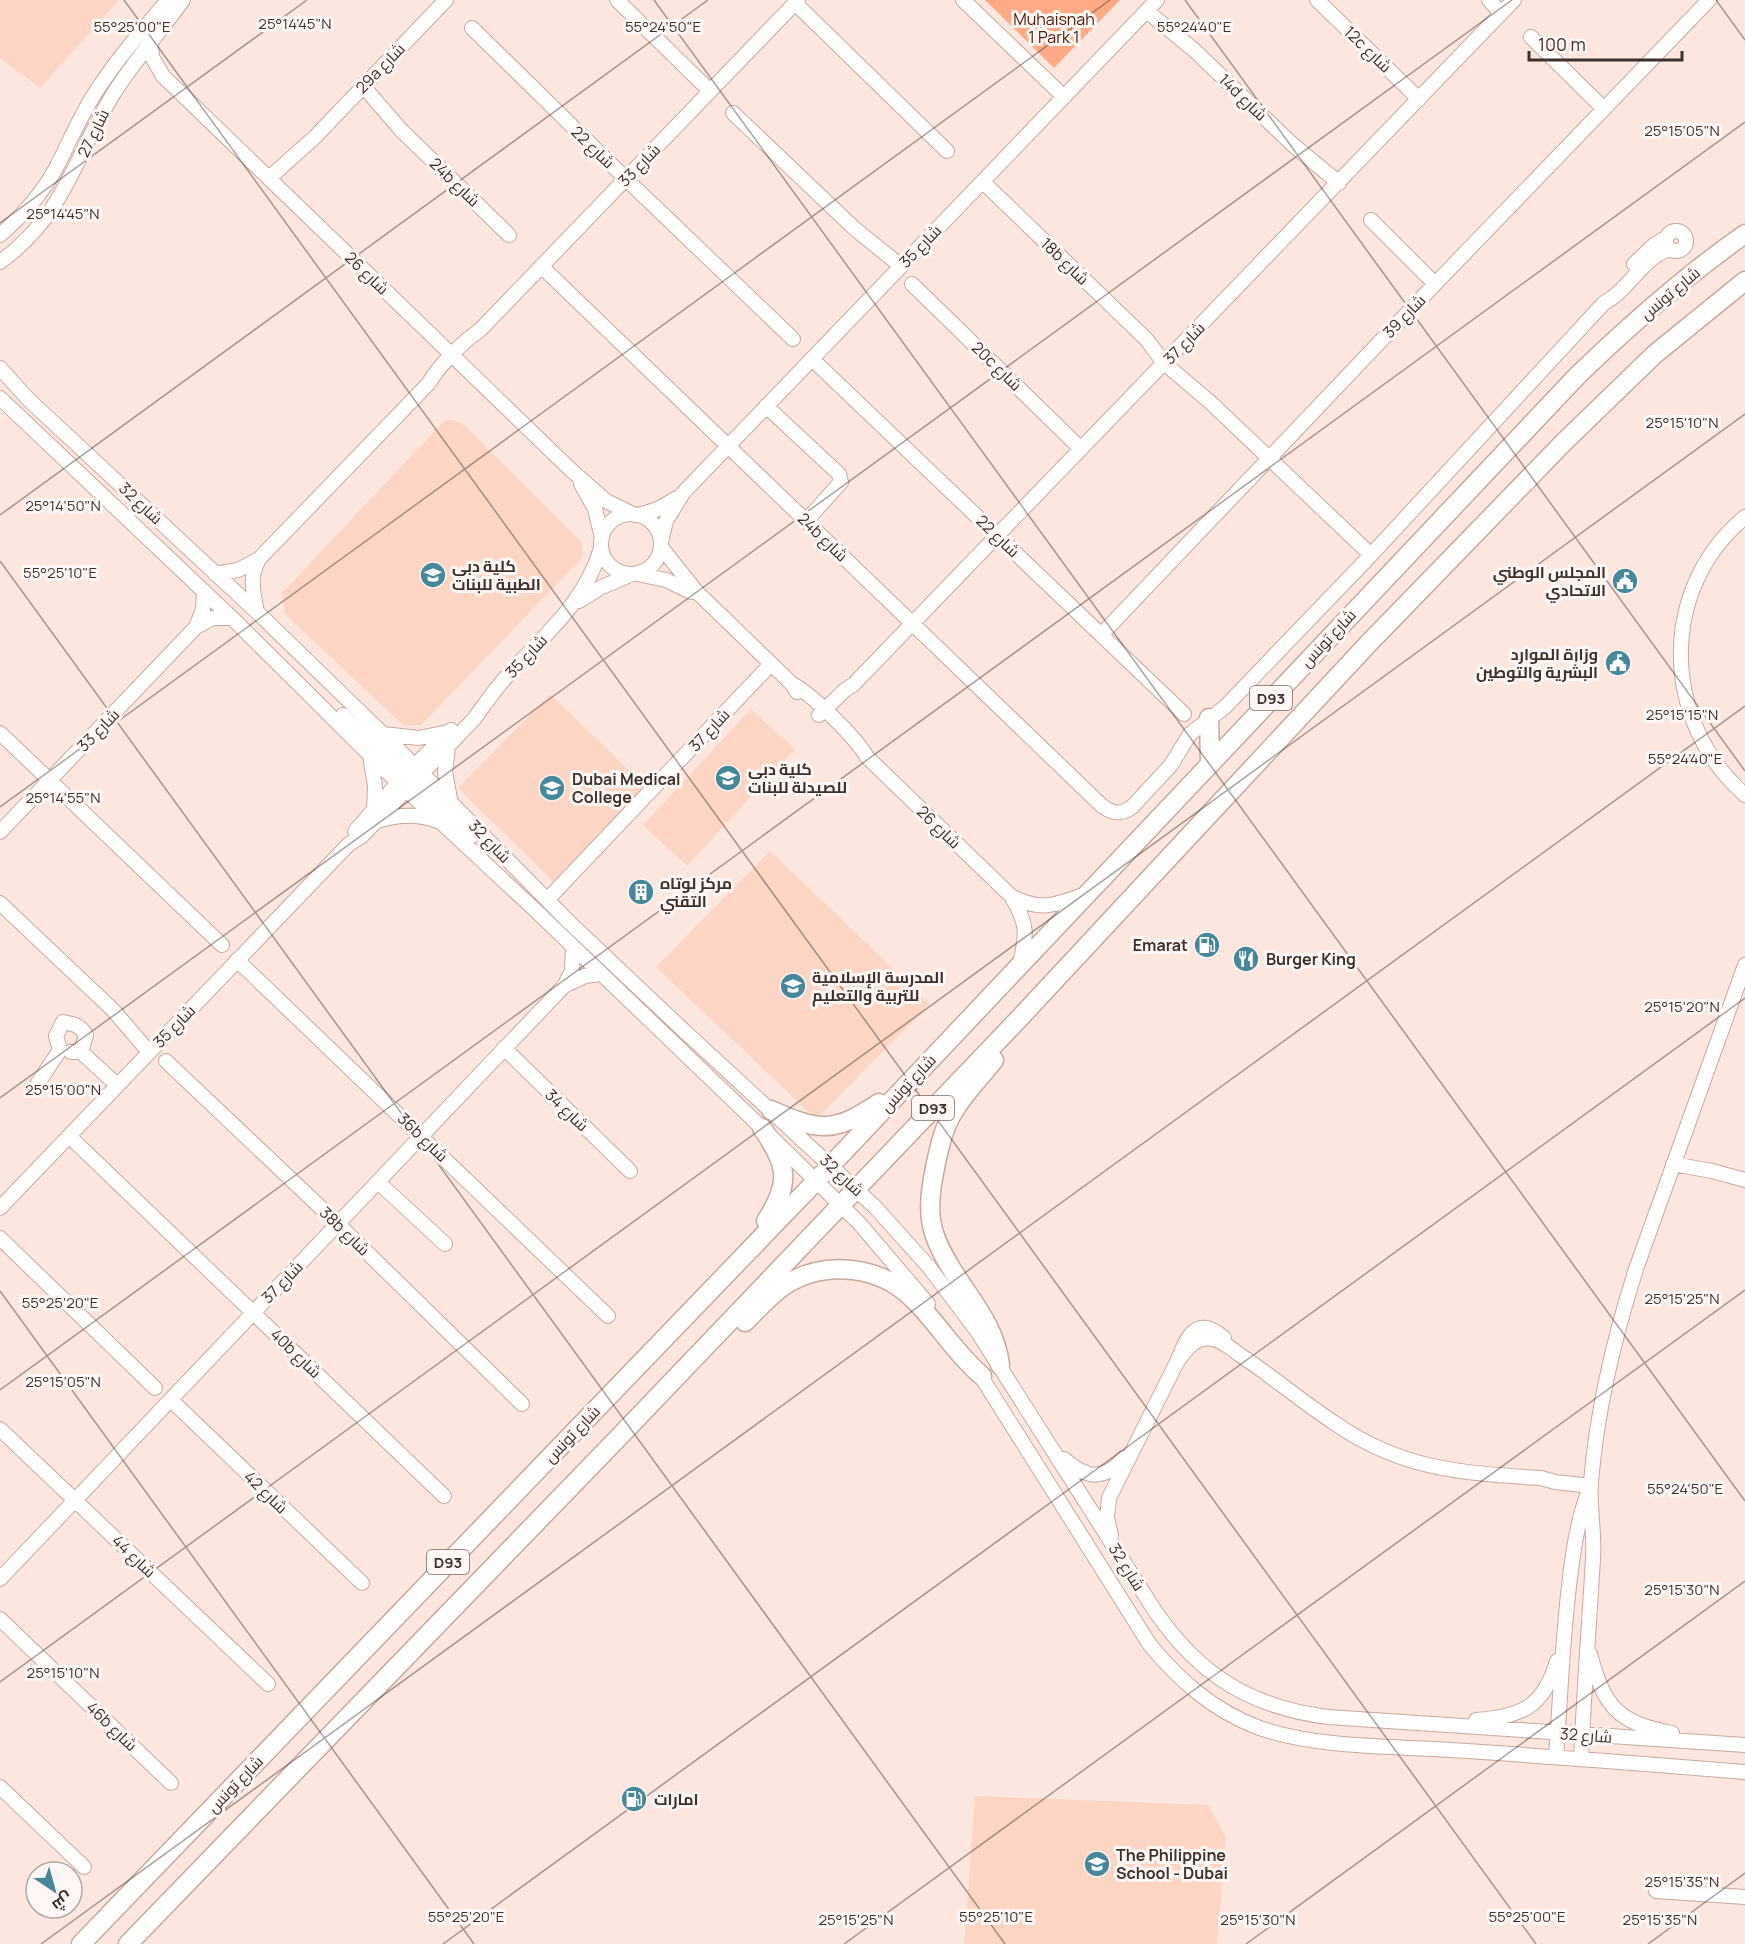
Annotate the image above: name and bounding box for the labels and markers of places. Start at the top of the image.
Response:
place label: كلية دبي الطبية للبنات [452,555,541,595]
school or university icon: كلية دبي الطبية للبنات [418,560,448,590]
place label: المجلس الوطني الاتحادي [1493,561,1606,603]
public building icon: المجلس الوطني الاتحادي [1610,566,1640,596]
place label: وزارة الموارد البشرية والتوطين [1476,643,1598,683]
public building icon: وزارة الموارد البشرية والتوطين [1603,648,1633,678]
place label: كلية دبي للصيدلة للبنات [748,758,847,798]
school or university icon: كلية دبي للصيدلة للبنات [713,763,743,793]
place label: Dubai Medical College [572,768,680,808]
school or university icon: Dubai Medical College [537,773,567,803]
place label: مركز لوتاه التقني [660,872,732,914]
building icon: مركز لوتاه التقني [626,877,656,907]
fuel station icon: Emarat [1192,930,1222,960]
place label: Emarat [1133,934,1188,956]
restaurant icon: Burger King [1231,944,1261,974]
place label: Burger King [1266,948,1356,970]
place label: المدرسة الإسلامية للتربية والتعليم [812,966,944,1007]
school or university icon: المدرسة الإسلامية للتربية والتعليم [778,971,808,1001]
fuel station icon: امارات [619,1784,649,1814]
place label: امارات [654,1788,699,1810]
place label: The Philippine School - Dubai [1116,1844,1228,1884]
school or university icon: The Philippine School - Dubai [1082,1849,1112,1879]

